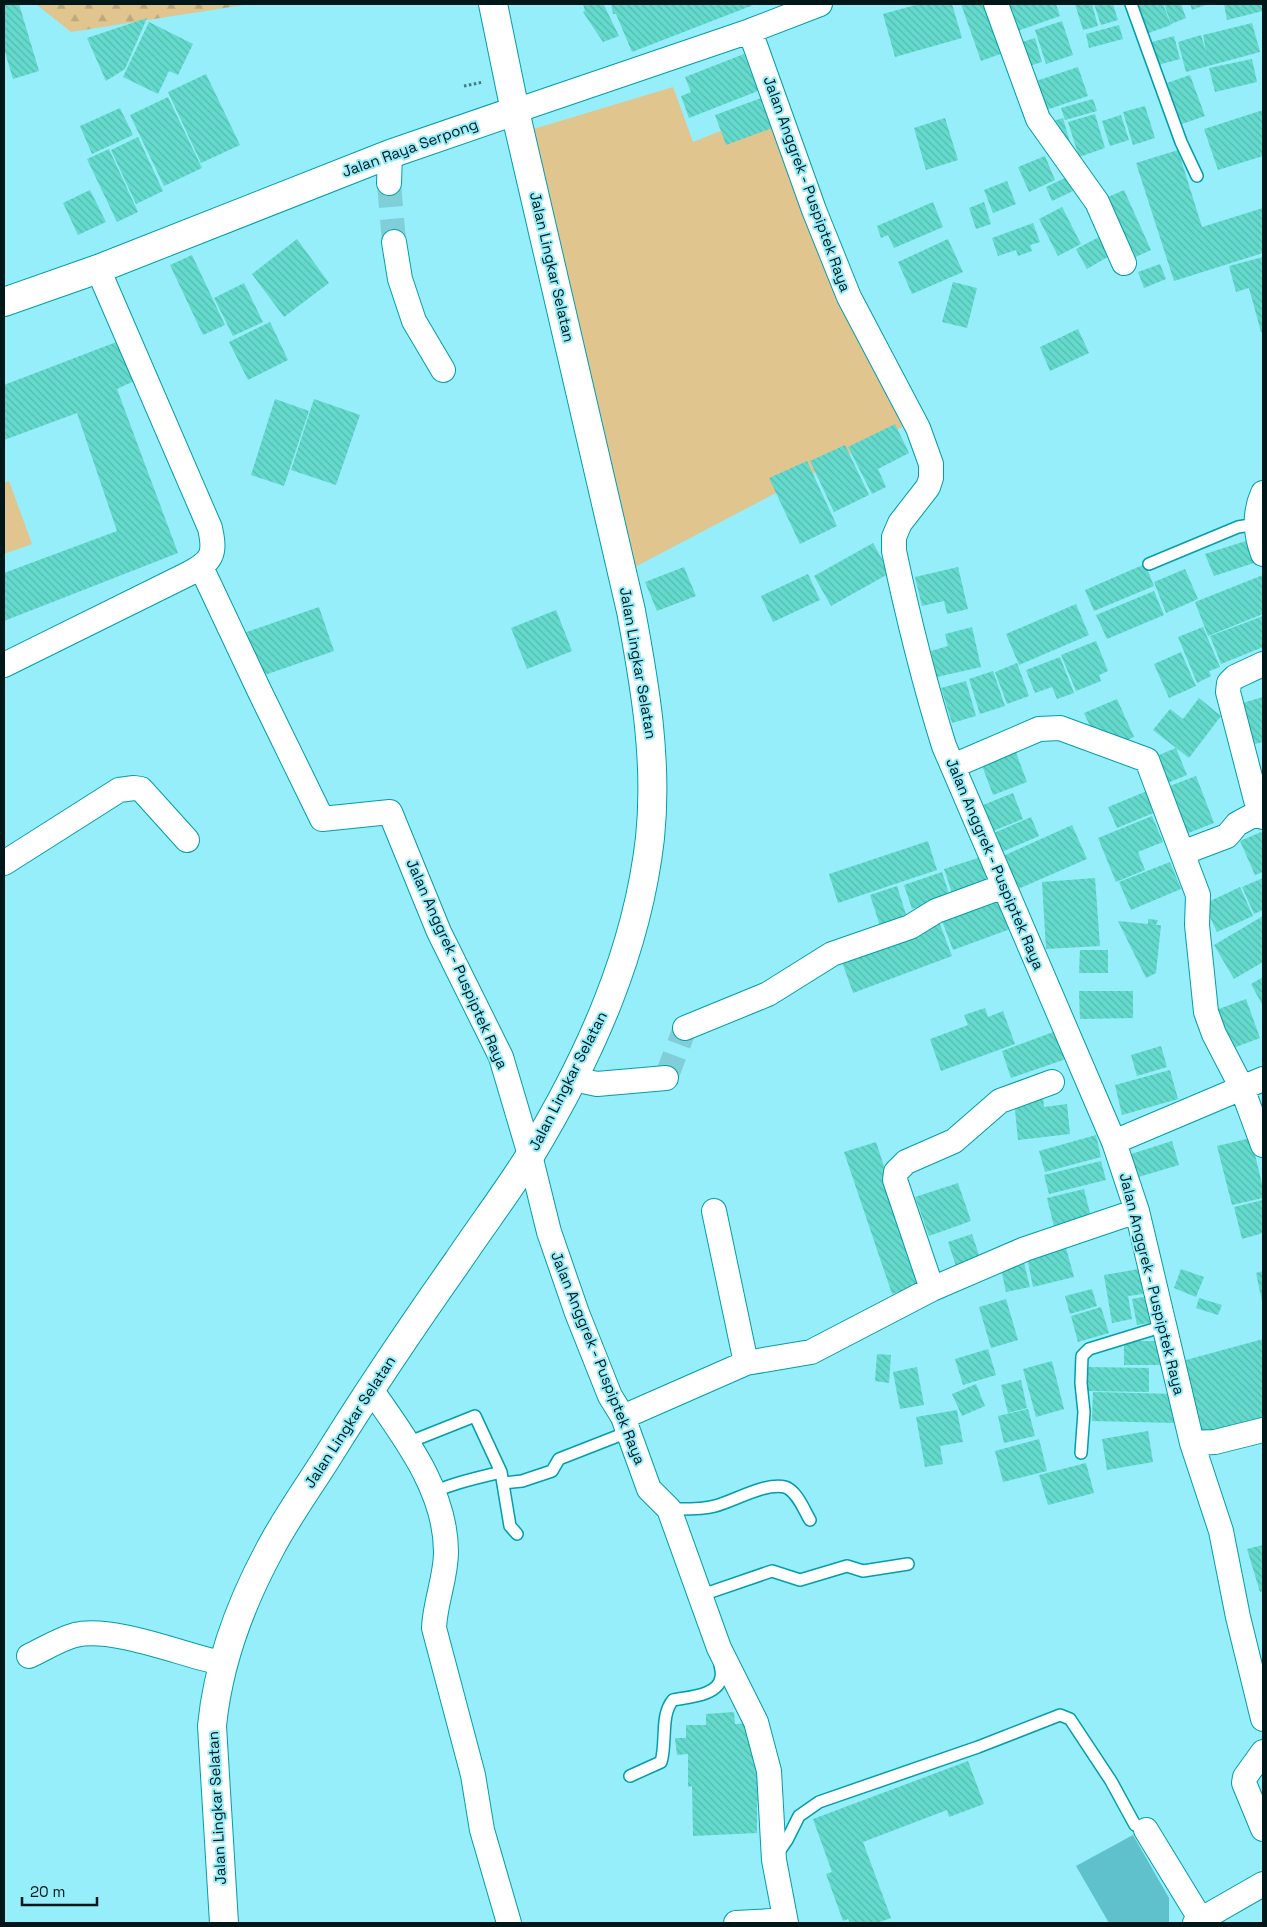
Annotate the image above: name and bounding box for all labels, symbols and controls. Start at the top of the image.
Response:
street label: Jalan Anggrek - Puspiptek Raya [760,73,856,295]
street label: Jalan Raya Serpong [339,114,481,181]
street label: Jalan Lingkar Selatan [526,190,579,344]
street label: Jalan Lingkar Selatan [616,586,661,740]
street label: Jalan Anggrek - Puspiptek Raya [942,755,1049,973]
street label: Jalan Anggrek - Puspiptek Raya [402,856,513,1072]
street label: Jalan Lingkar Selatan [524,1008,611,1154]
street label: Jalan Anggrek - Puspiptek Raya [1116,1171,1189,1397]
street label: Jalan Anggrek - Puspiptek Raya [547,1248,650,1467]
street label: Jalan Lingkar Selatan [300,1352,399,1491]
street label: Jalan Lingkar Selatan [203,1731,230,1885]
scale bar [22,1874,98,1906]
text: 20 m [30,1882,65,1901]

